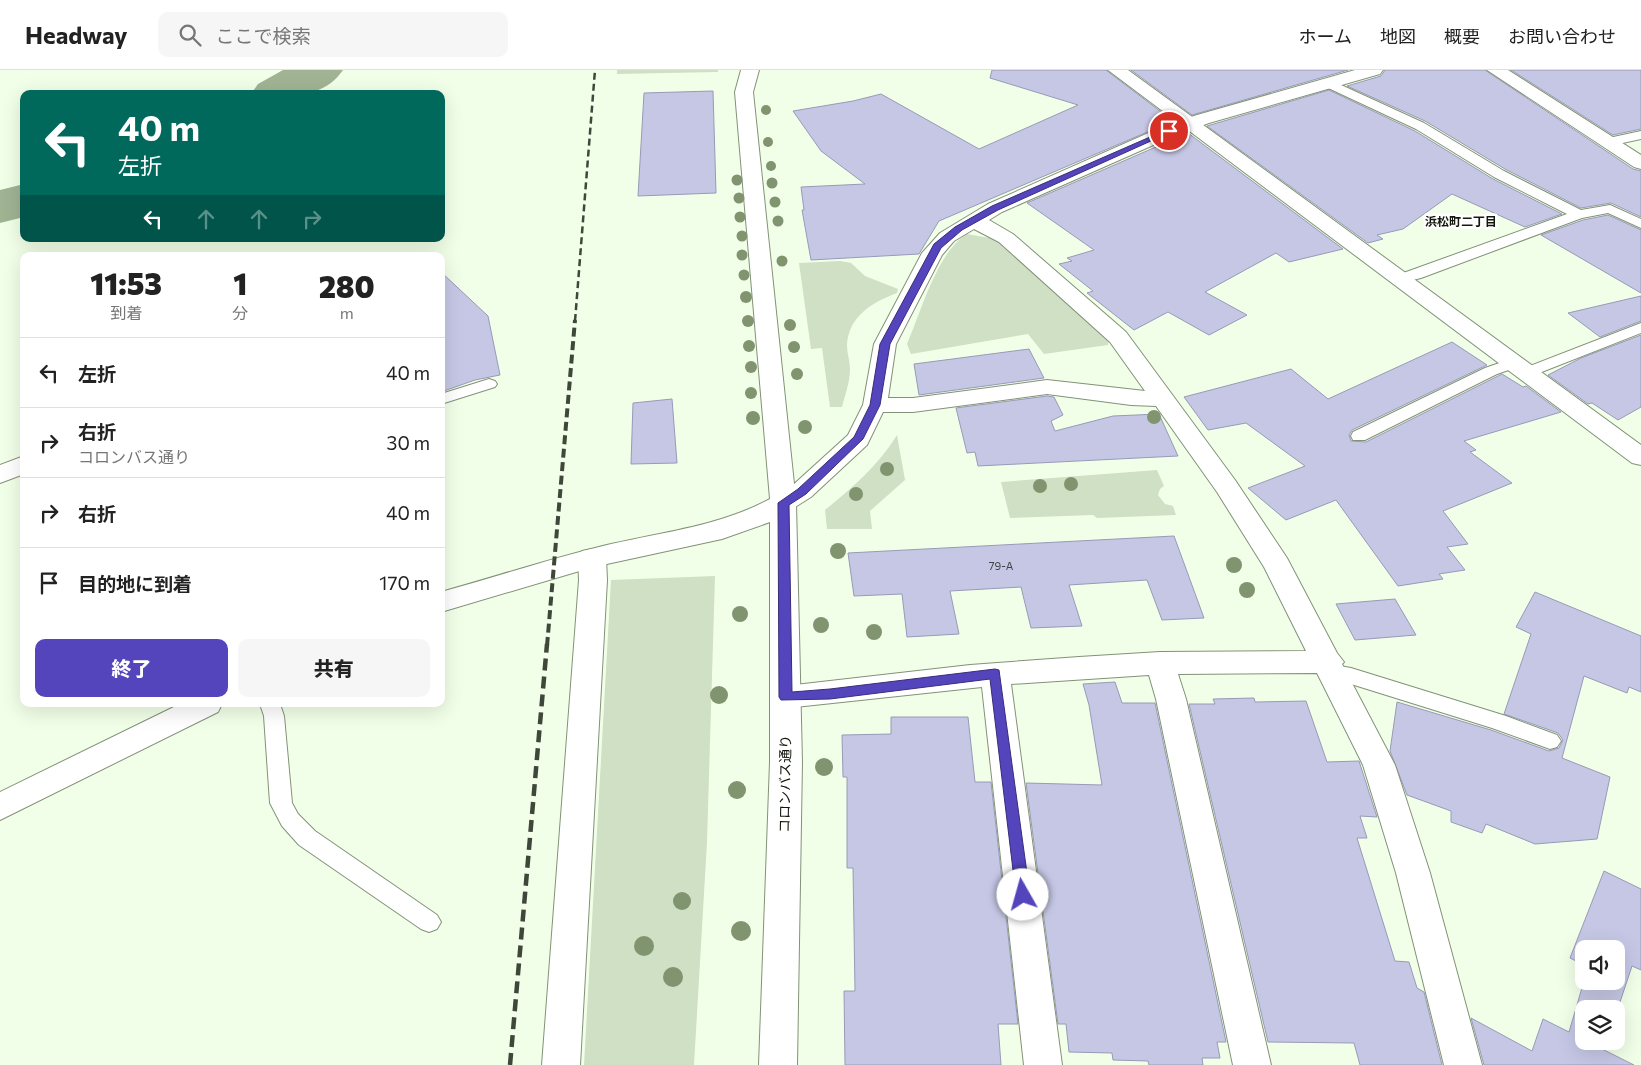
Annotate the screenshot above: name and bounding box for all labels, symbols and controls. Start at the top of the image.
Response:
search box [158,12,508,57]
text: Headway [25,20,128,49]
icon: search [176,21,204,49]
text: ここで検索 [216,24,311,47]
text: ホーム [1299,25,1352,47]
text: 地図 [1380,25,1416,47]
text: 概要 [1444,25,1480,47]
text: お問い合わせ [1508,25,1616,47]
text: 40 m [118,105,200,148]
icon: left [35,110,100,175]
pin [1148,110,1190,152]
icon: arrive [1155,117,1183,145]
text: 左折 [118,152,162,179]
icon: left [139,205,167,233]
icon: ahead [192,205,220,233]
icon: ahead [245,205,273,233]
icon: right [298,205,326,233]
district label: 浜松町二丁目 [1425,214,1497,228]
text: 11:53 [90,264,162,301]
text: 1 [233,264,247,301]
text: 280 [319,267,375,304]
text: 到着 [110,303,142,322]
text: 分 [232,303,248,322]
text: m [340,303,354,322]
icon: left [35,359,63,387]
text: 40 m [386,361,430,384]
text: 左折 [78,362,116,385]
text: 右折 [78,420,116,443]
icon: right [35,429,63,457]
text: 30 m [387,431,430,454]
text: コロンバス通り [78,447,190,466]
icon: right [35,499,63,527]
text: 40 m [386,501,430,524]
text: 右折 [78,502,116,525]
house number: 79-A [989,559,1014,572]
icon: arrive [35,569,63,597]
text: 170 m [379,571,430,594]
text: 目的地に到着 [78,572,192,595]
button: 終了 [35,639,228,697]
button: 共有 [238,639,430,697]
street label: コロンバス通り [775,735,794,833]
position arrow [996,868,1048,920]
map controls [1575,940,1625,1050]
button: sound [1575,940,1625,990]
button: layers [1575,1000,1625,1050]

